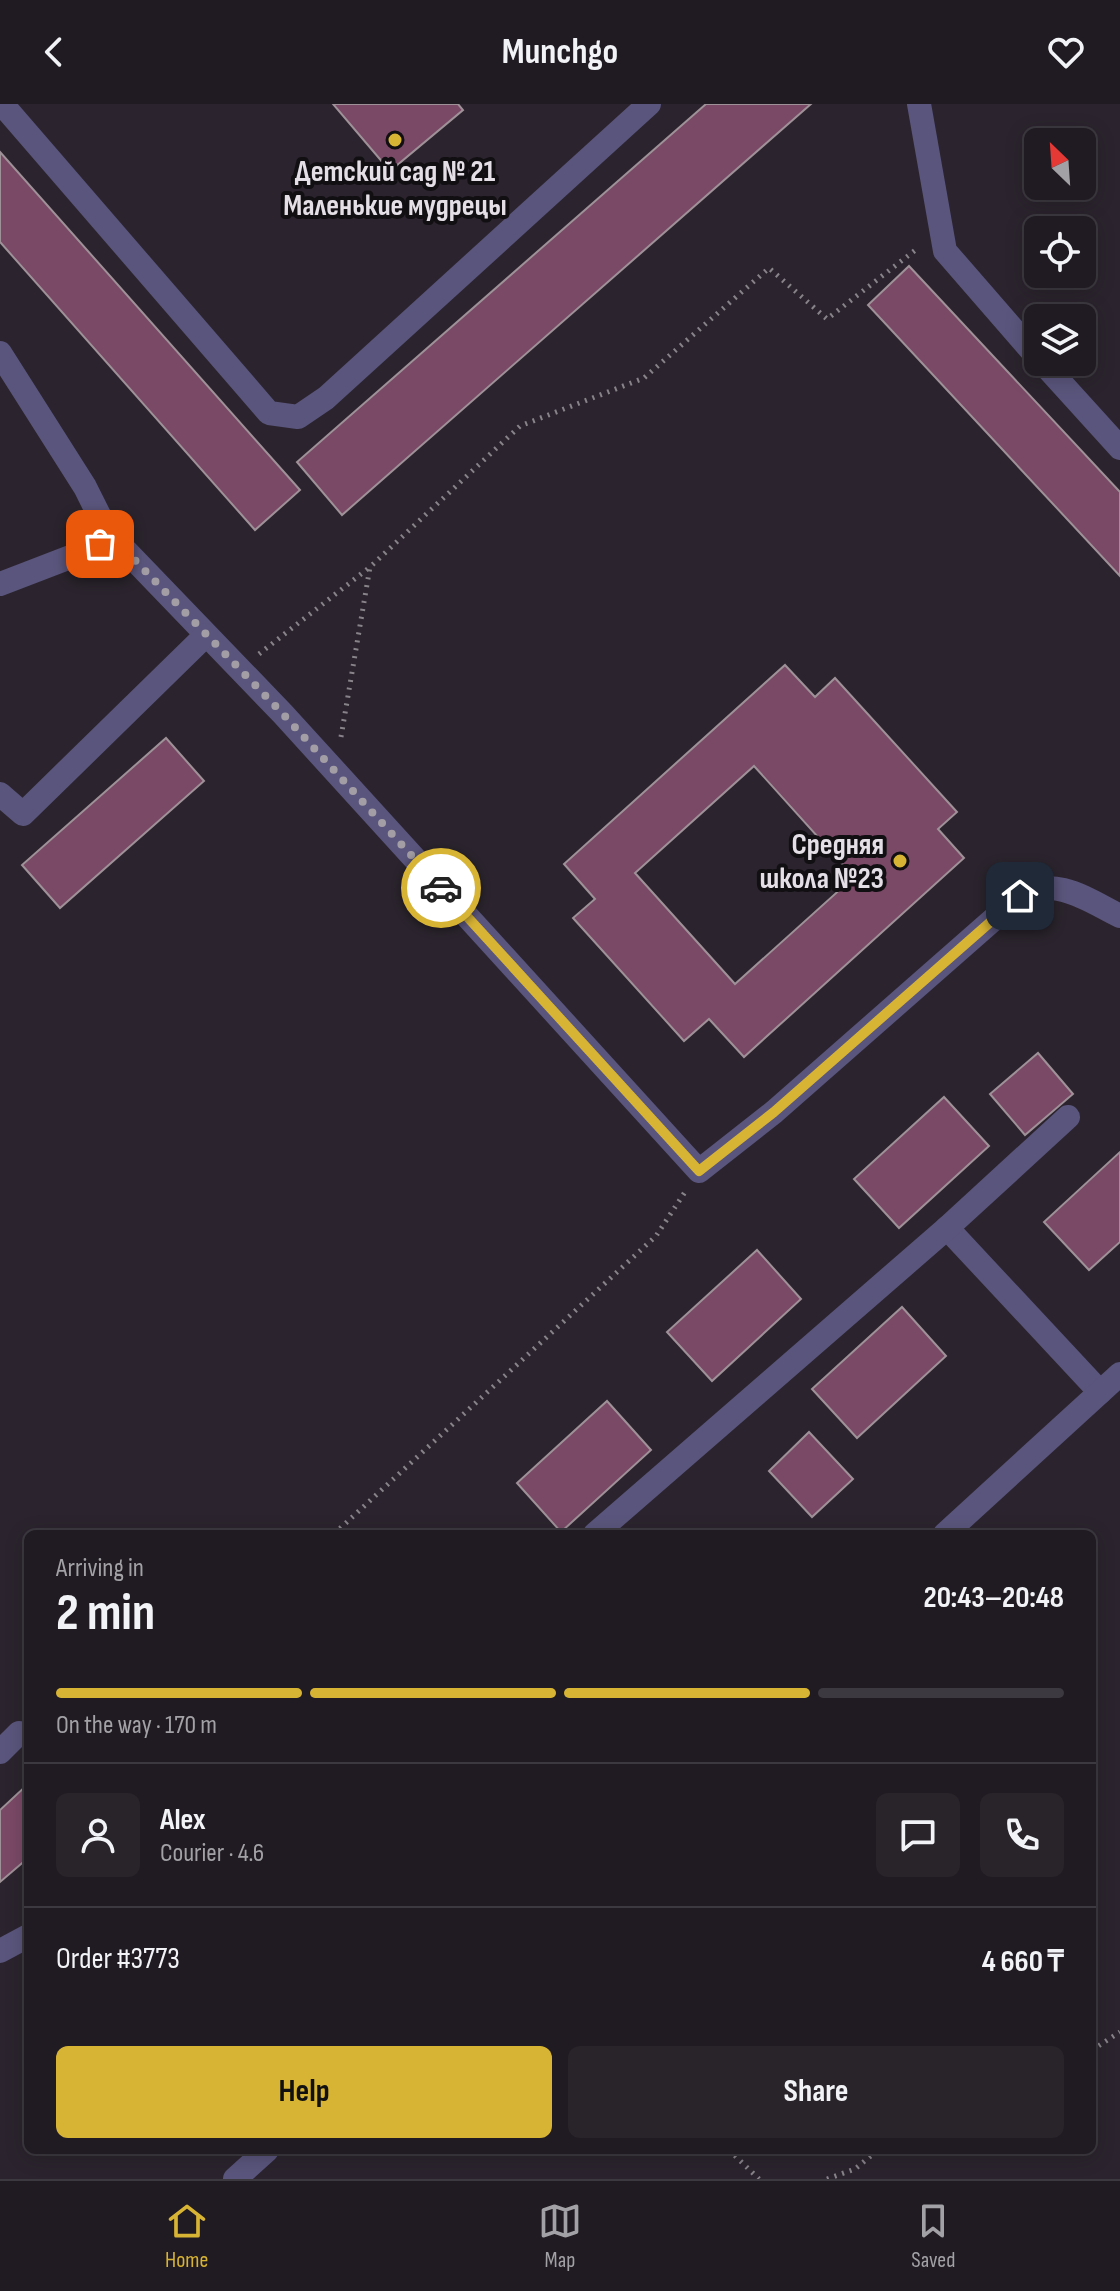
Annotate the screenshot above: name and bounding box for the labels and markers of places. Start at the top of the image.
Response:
marker: Детский сад № 21 Маленькие мудрецы [386,131,404,149]
place label: Детский сад № 21 Маленькие мудрецы [283,154,507,224]
pin [66,510,134,578]
place label: Средняя школа №23 [760,827,884,897]
marker: Средняя школа №23 [891,852,909,870]
pin [986,862,1054,930]

